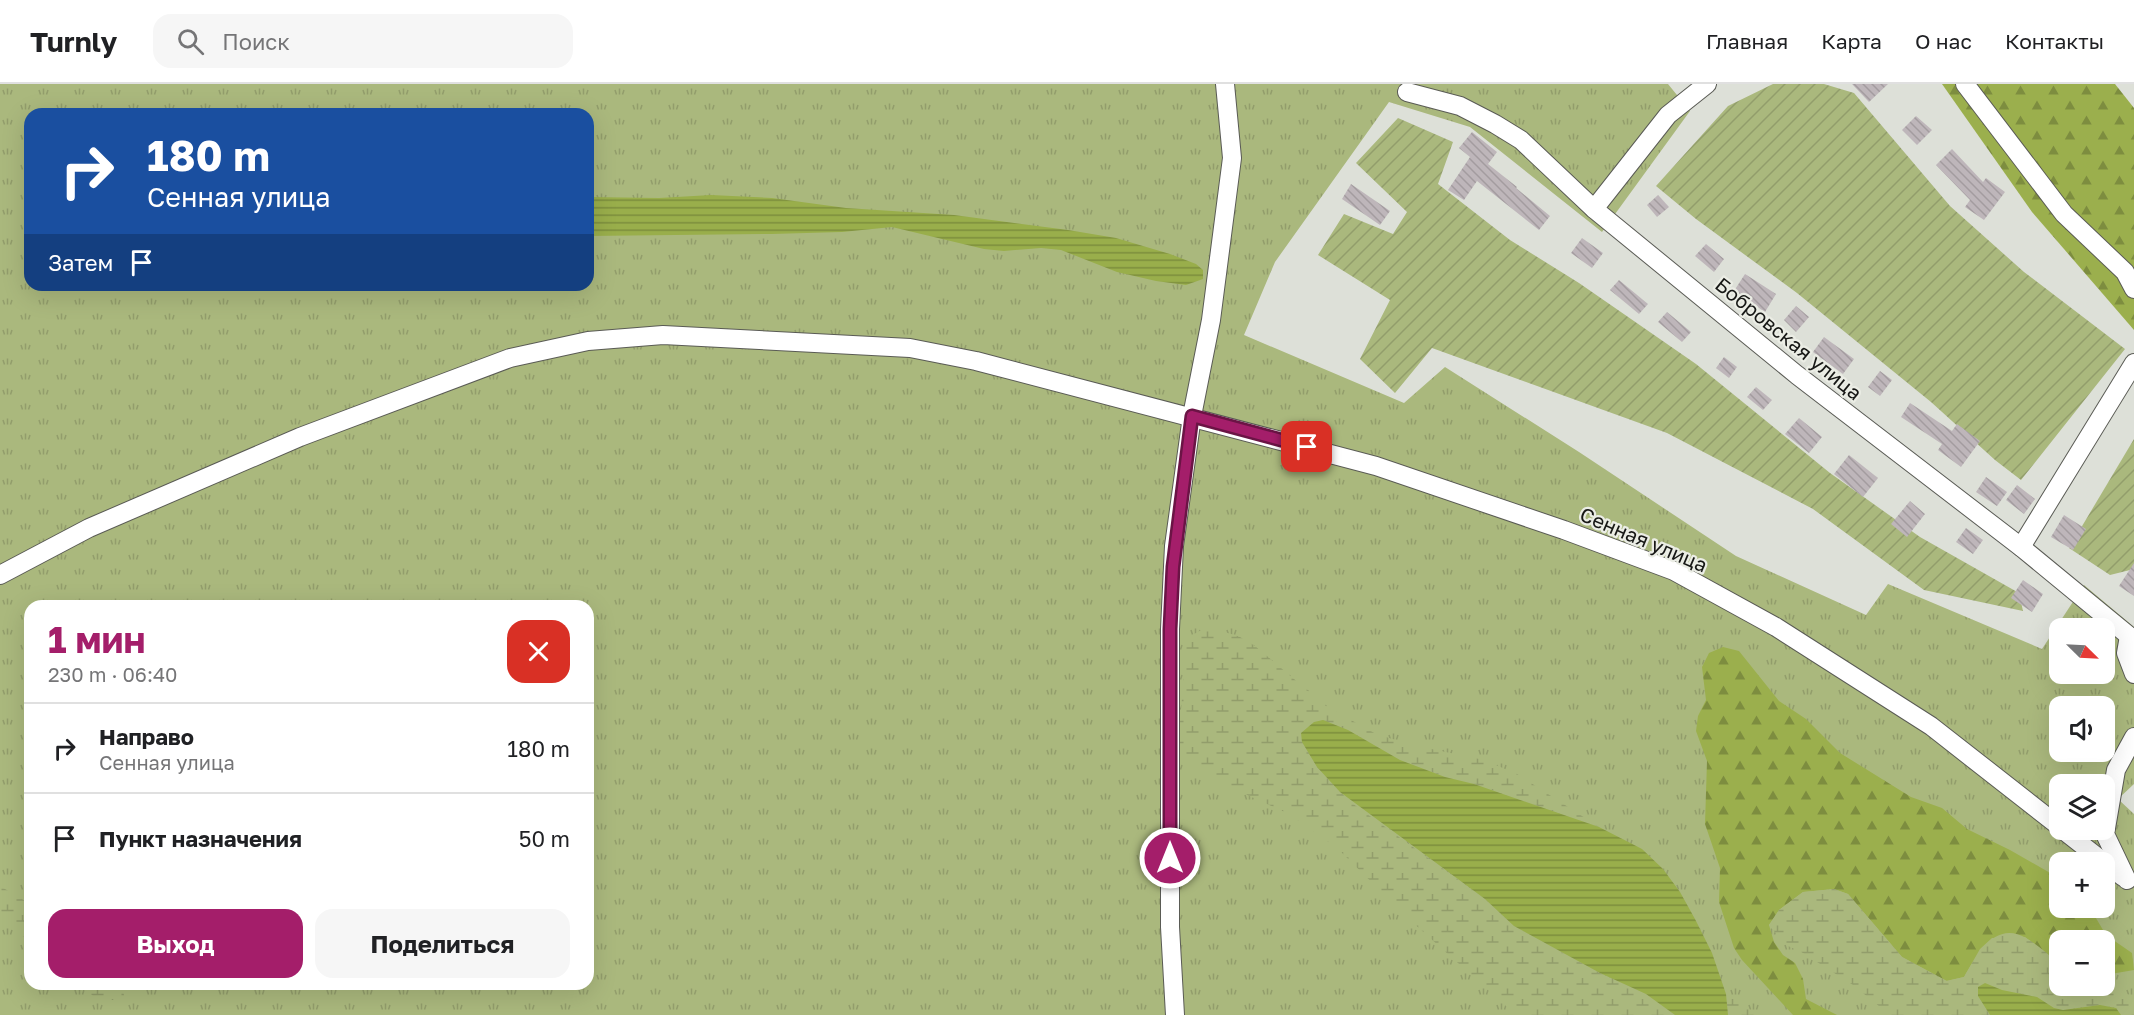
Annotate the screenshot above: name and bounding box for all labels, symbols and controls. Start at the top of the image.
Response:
search box [153,14,573,68]
text: Turnly [30,25,117,58]
icon: search [174,25,207,58]
text: Поиск [222,28,290,55]
text: Главная [1706,28,1788,54]
text: Карта [1821,28,1882,54]
text: О нас [1915,28,1972,54]
text: Контакты [2005,28,2104,54]
text: 180 m [147,130,270,180]
icon: right [48,132,126,210]
text: Сенная улица [147,181,330,213]
icon: arrive [125,246,158,279]
text: Затем [48,249,113,276]
street label: Бобровская улица [1711,272,1867,404]
pin [1281,421,1332,472]
icon: arrive [1290,430,1323,463]
street label: Сенная улица [1577,501,1711,577]
text: 1 мин [48,618,145,661]
north arrow [2049,618,2115,684]
map controls [2049,618,2115,996]
button: close [507,620,570,683]
text: 230 m · 06:40 [48,662,178,686]
button: sound [2049,696,2115,762]
text: Направо [99,723,194,750]
icon: right [48,732,81,765]
text: 180 m [507,735,570,762]
text: Сенная улица [99,750,235,774]
button: layers [2049,774,2115,840]
icon: arrive [48,822,81,855]
text: Пункт назначения [99,825,302,852]
text: 50 m [519,825,570,852]
position arrow [1138,826,1202,890]
button: + [2049,852,2115,918]
button: Выход [48,909,303,978]
button: Поделиться [315,909,570,978]
button: − [2049,930,2115,996]

